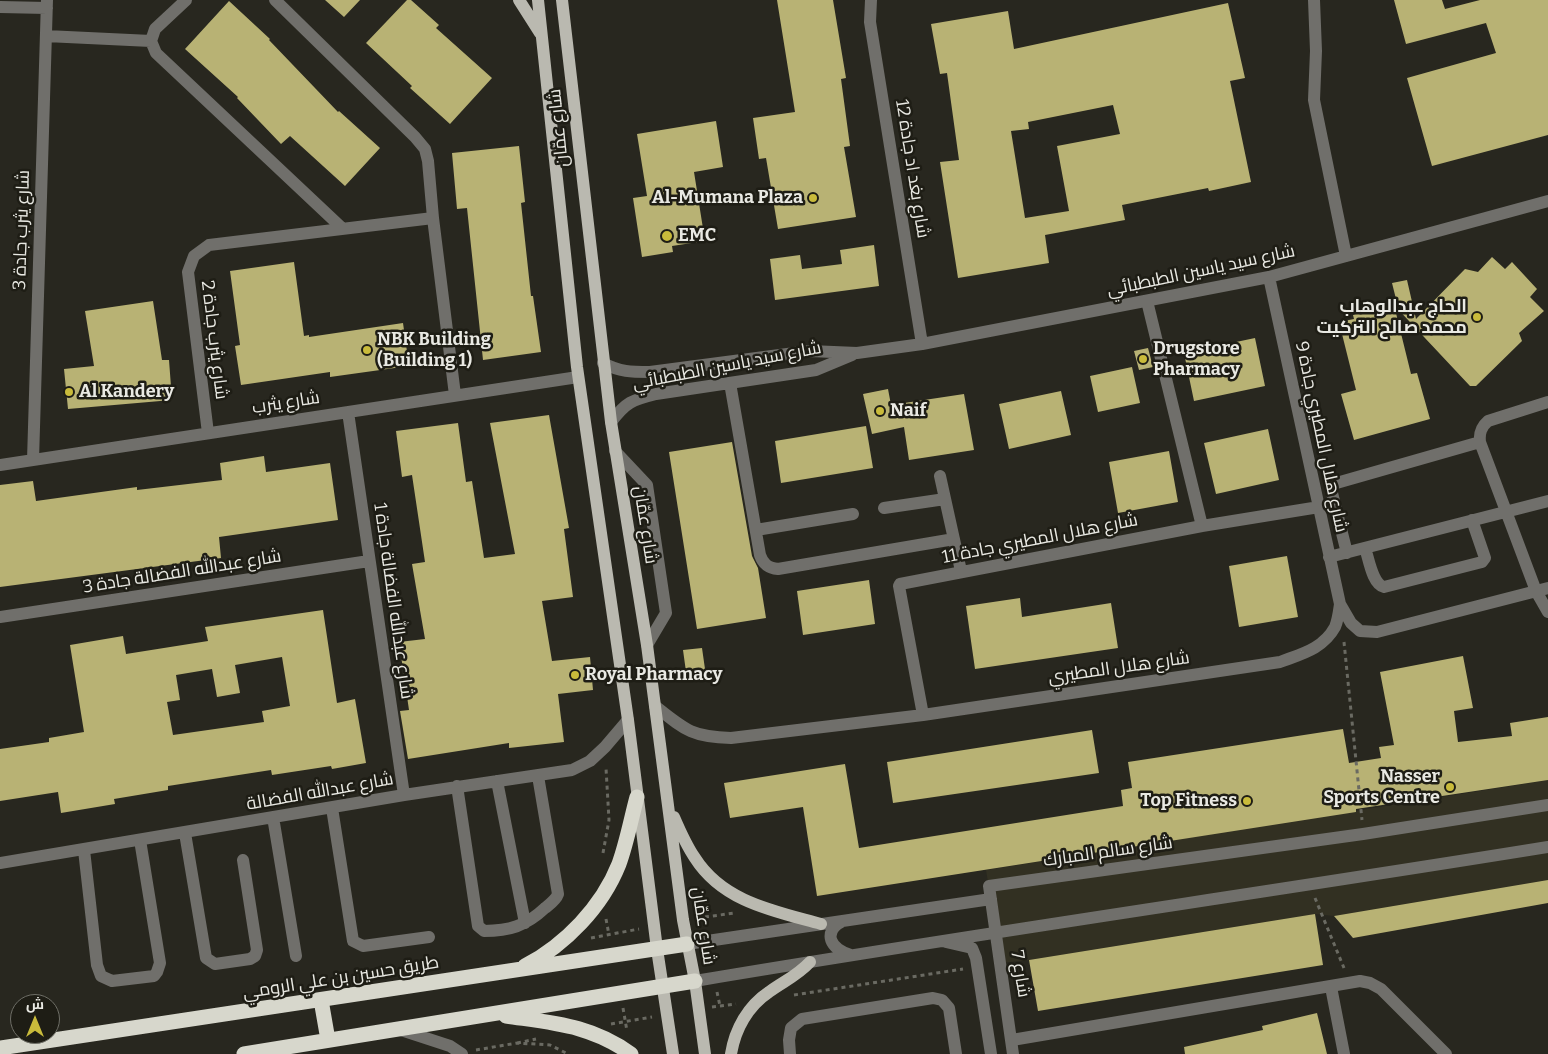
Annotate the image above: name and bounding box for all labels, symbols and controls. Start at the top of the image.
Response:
street label: شارع عمّان [544,88,574,168]
street label: شارع بغد اد جادة 12 [890,98,934,240]
street label: شارع يثرب جادة 3 [9,170,35,290]
place label: Al-Mumana Plaza [652,187,803,209]
marker: Al-Mumana Plaza [807,192,819,204]
place label: EMC [678,225,716,247]
marker: EMC [660,229,674,243]
street label: شارع سيد ياسين الطبطبائي [1105,241,1297,301]
street label: شارع يثرب جادة 2 [196,279,232,401]
place label: الحاج عبدالوهاب محمد صالح التركيت [1316,296,1467,338]
marker: الحاج عبدالوهاب محمد صالح التركيت [1471,311,1483,323]
place label: NBK Building (Building 1) [377,329,491,372]
street label: شارع سيد ياسين الطبطبائي [631,337,823,395]
place label: Drugstore Pharmacy [1153,338,1240,380]
street label: شارع هلال المطيري جادة 9 [1290,339,1352,535]
marker: NBK Building (Building 1) [361,344,373,356]
marker: Drugstore Pharmacy [1137,353,1149,365]
place label: Al Kandery [79,381,174,403]
marker: Al Kandery [63,386,75,398]
street label: شارع يثرب [251,387,321,419]
place label: Naif [890,400,926,422]
marker: Naif [874,405,886,417]
street label: شارع عمّان [628,485,662,565]
street label: شارع عبدالله الفضالة جادة 1 [369,502,417,700]
street label: شارع هلال المطيري جادة 11 [940,509,1140,569]
street label: شارع عبدالله الفضالة جادة 3 [81,546,283,598]
street label: شارع هلال المطيري [1047,647,1191,689]
place label: Royal Pharmacy [585,664,722,686]
marker: Royal Pharmacy [569,669,581,681]
place label: Nasser Sports Centre [1323,766,1440,809]
street label: شارع عبدالله الفضالة [245,768,395,816]
marker: Nasser Sports Centre [1444,781,1456,793]
place label: Top Fitness [1140,790,1237,812]
marker: Top Fitness [1241,795,1253,807]
street label: شارع سالم المبارك [1042,832,1174,872]
street label: شارع عمّان [686,886,720,966]
street label: شارع 7 [1006,949,1034,999]
street label: طريق حسين بن علي الرومي [241,952,441,1004]
north arrow [10,994,60,1044]
text: ش [26,996,44,1013]

